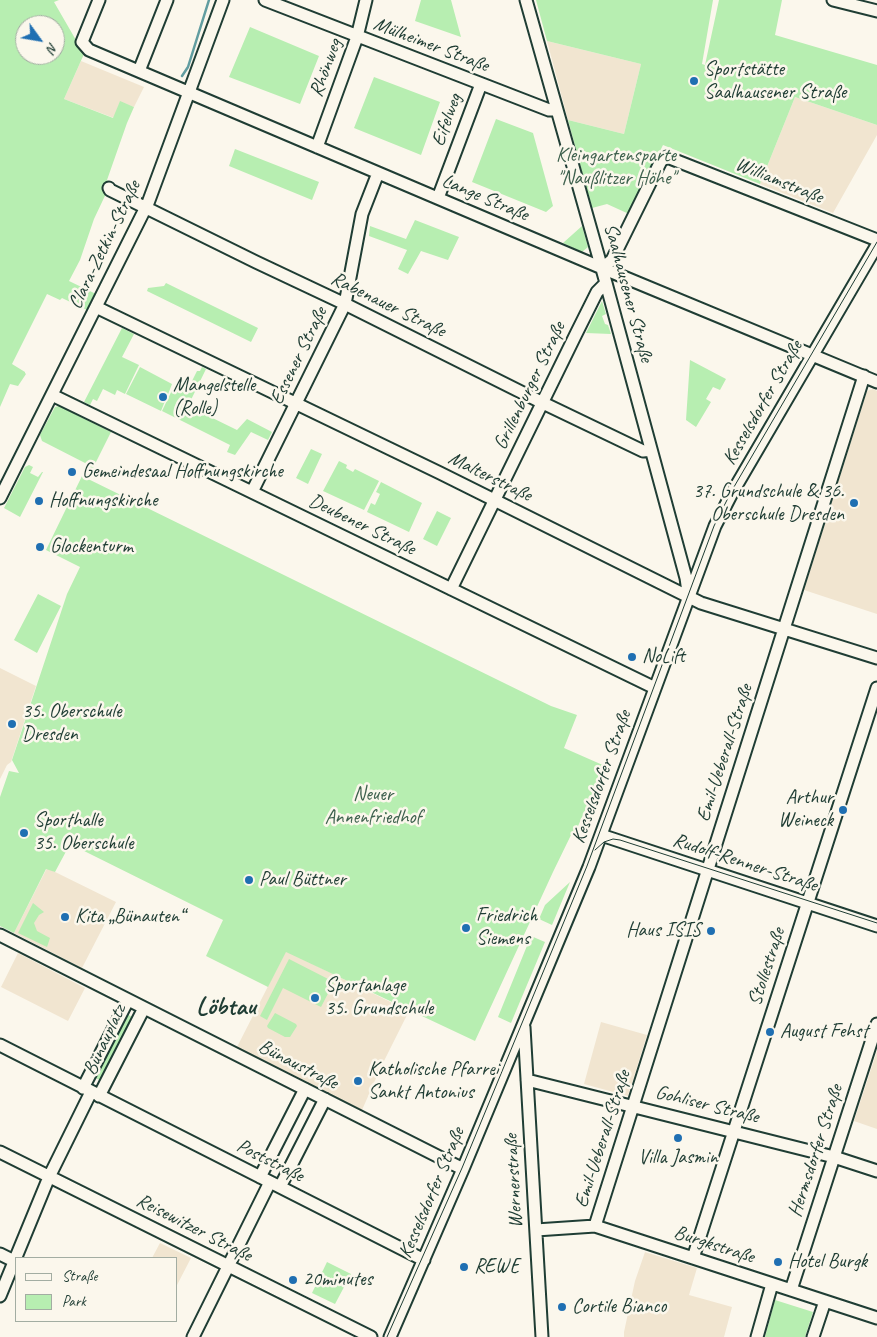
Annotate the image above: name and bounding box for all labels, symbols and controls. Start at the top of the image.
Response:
street label: Mülheimer Straße [370,12,492,78]
north arrow [15,15,65,65]
street label: Rhönweg [304,36,348,100]
text: N [43,39,62,56]
place label: Sportstätte Saalhausener Straße [704,58,846,105]
marker: Sportstätte Saalhausener Straße [688,75,700,87]
street label: Eifelweg [426,90,468,150]
park label: Kleingartensparte "Naußlitzer Höhe" [556,144,676,191]
street label: Williamstraße [732,153,826,209]
street label: Lange Straße [438,169,532,227]
street label: Clara-Zetkin-Straße [64,177,146,313]
street label: Saalhausener Straße [598,221,658,365]
street label: Rabenauer Straße [327,267,449,343]
street label: Essener Straße [265,303,333,409]
street label: Grillenburger Straße [489,318,571,454]
street label: Kesselsdorfer Straße [718,337,808,469]
place label: Mangelstelle (Rolle) [173,374,255,421]
marker: Mangelstelle (Rolle) [157,391,169,403]
street label: Malterstraße [444,446,536,508]
place label: Gemeindesaal Hoffnungskirche [82,460,283,484]
marker: Gemeindesaal Hoffnungskirche [66,466,78,478]
place label: 37. Grundschule & 36. Oberschule Dresden [693,480,844,527]
place label: Hoffnungskirche [49,489,158,513]
street label: Deubener Straße [305,489,419,561]
marker: Hoffnungskirche [33,495,45,507]
marker: 37. Grundschule & 36. Oberschule Dresden [848,497,860,509]
place label: Glockenturm [50,535,133,559]
marker: Glockenturm [34,541,46,553]
place label: NoLift [642,645,685,669]
marker: NoLift [626,651,638,663]
street label: Emil-Ueberall-Straße [692,681,758,825]
place label: 35. Oberschule Dresden [22,700,121,747]
street label: Kesselsdorfer Straße [567,707,637,847]
marker: 35. Oberschule Dresden [6,718,18,730]
park label: Neuer Annenfriedhof [325,783,421,830]
place label: Arthur Weineck [778,786,833,833]
marker: Arthur Weineck [837,804,849,816]
place label: Sporthalle 35. Oberschule [34,809,133,856]
marker: Sporthalle 35. Oberschule [18,827,30,839]
street label: Rudolf-Renner-Straße [670,828,820,898]
place label: Paul Büttner [259,868,346,892]
marker: Paul Büttner [243,874,255,886]
place label: Friedrich Siemens [476,904,537,951]
place label: Kita „Bünauten“ [75,905,184,929]
marker: Kita „Bünauten“ [59,911,71,923]
place label: Haus ISIS [626,919,701,943]
marker: Friedrich Siemens [460,922,472,934]
marker: Haus ISIS [705,925,717,937]
street label: Stollestraße [743,925,791,1009]
place label: Sportanlage 35. Grundschule [325,974,433,1021]
district label: Löbtau [196,992,256,1022]
marker: Sportanlage 35. Grundschule [309,992,321,1004]
street label: Bünauplatz [78,1001,132,1079]
place label: August Fehst [780,1020,868,1044]
marker: August Fehst [764,1026,776,1038]
street label: Bünaustraße [254,1035,342,1095]
place label: Katholische Pfarrei Sankt Antonius [368,1058,499,1105]
street label: Emil-Ueberall-Straße [570,1067,636,1211]
marker: Katholische Pfarrei Sankt Antonius [352,1075,364,1087]
street label: Gohliser Straße [653,1081,761,1129]
street label: Hermsdorfer Straße [783,1082,849,1220]
street label: Kesselsdorfer Straße [394,1124,470,1262]
marker: Villa Jasmin [672,1132,684,1144]
street label: Wernerstraße [500,1133,528,1229]
street label: Poststraße [232,1134,308,1188]
place label: Villa Jasmin [638,1146,718,1170]
street label: Reisewitzer Straße [132,1189,256,1267]
street label: Burgkstraße [671,1221,757,1269]
place label: Hotel Burgk [788,1250,867,1274]
place label: REWE [474,1255,519,1279]
marker: Hotel Burgk [772,1256,784,1268]
legend [15,1257,178,1322]
marker: REWE [458,1261,470,1273]
text: Straße [62,1267,97,1286]
place label: 20minutes [303,1268,372,1292]
marker: 20minutes [287,1274,299,1286]
text: Park [62,1292,86,1311]
place label: Cortile Bianco [572,1295,666,1319]
marker: Cortile Bianco [556,1301,568,1313]

